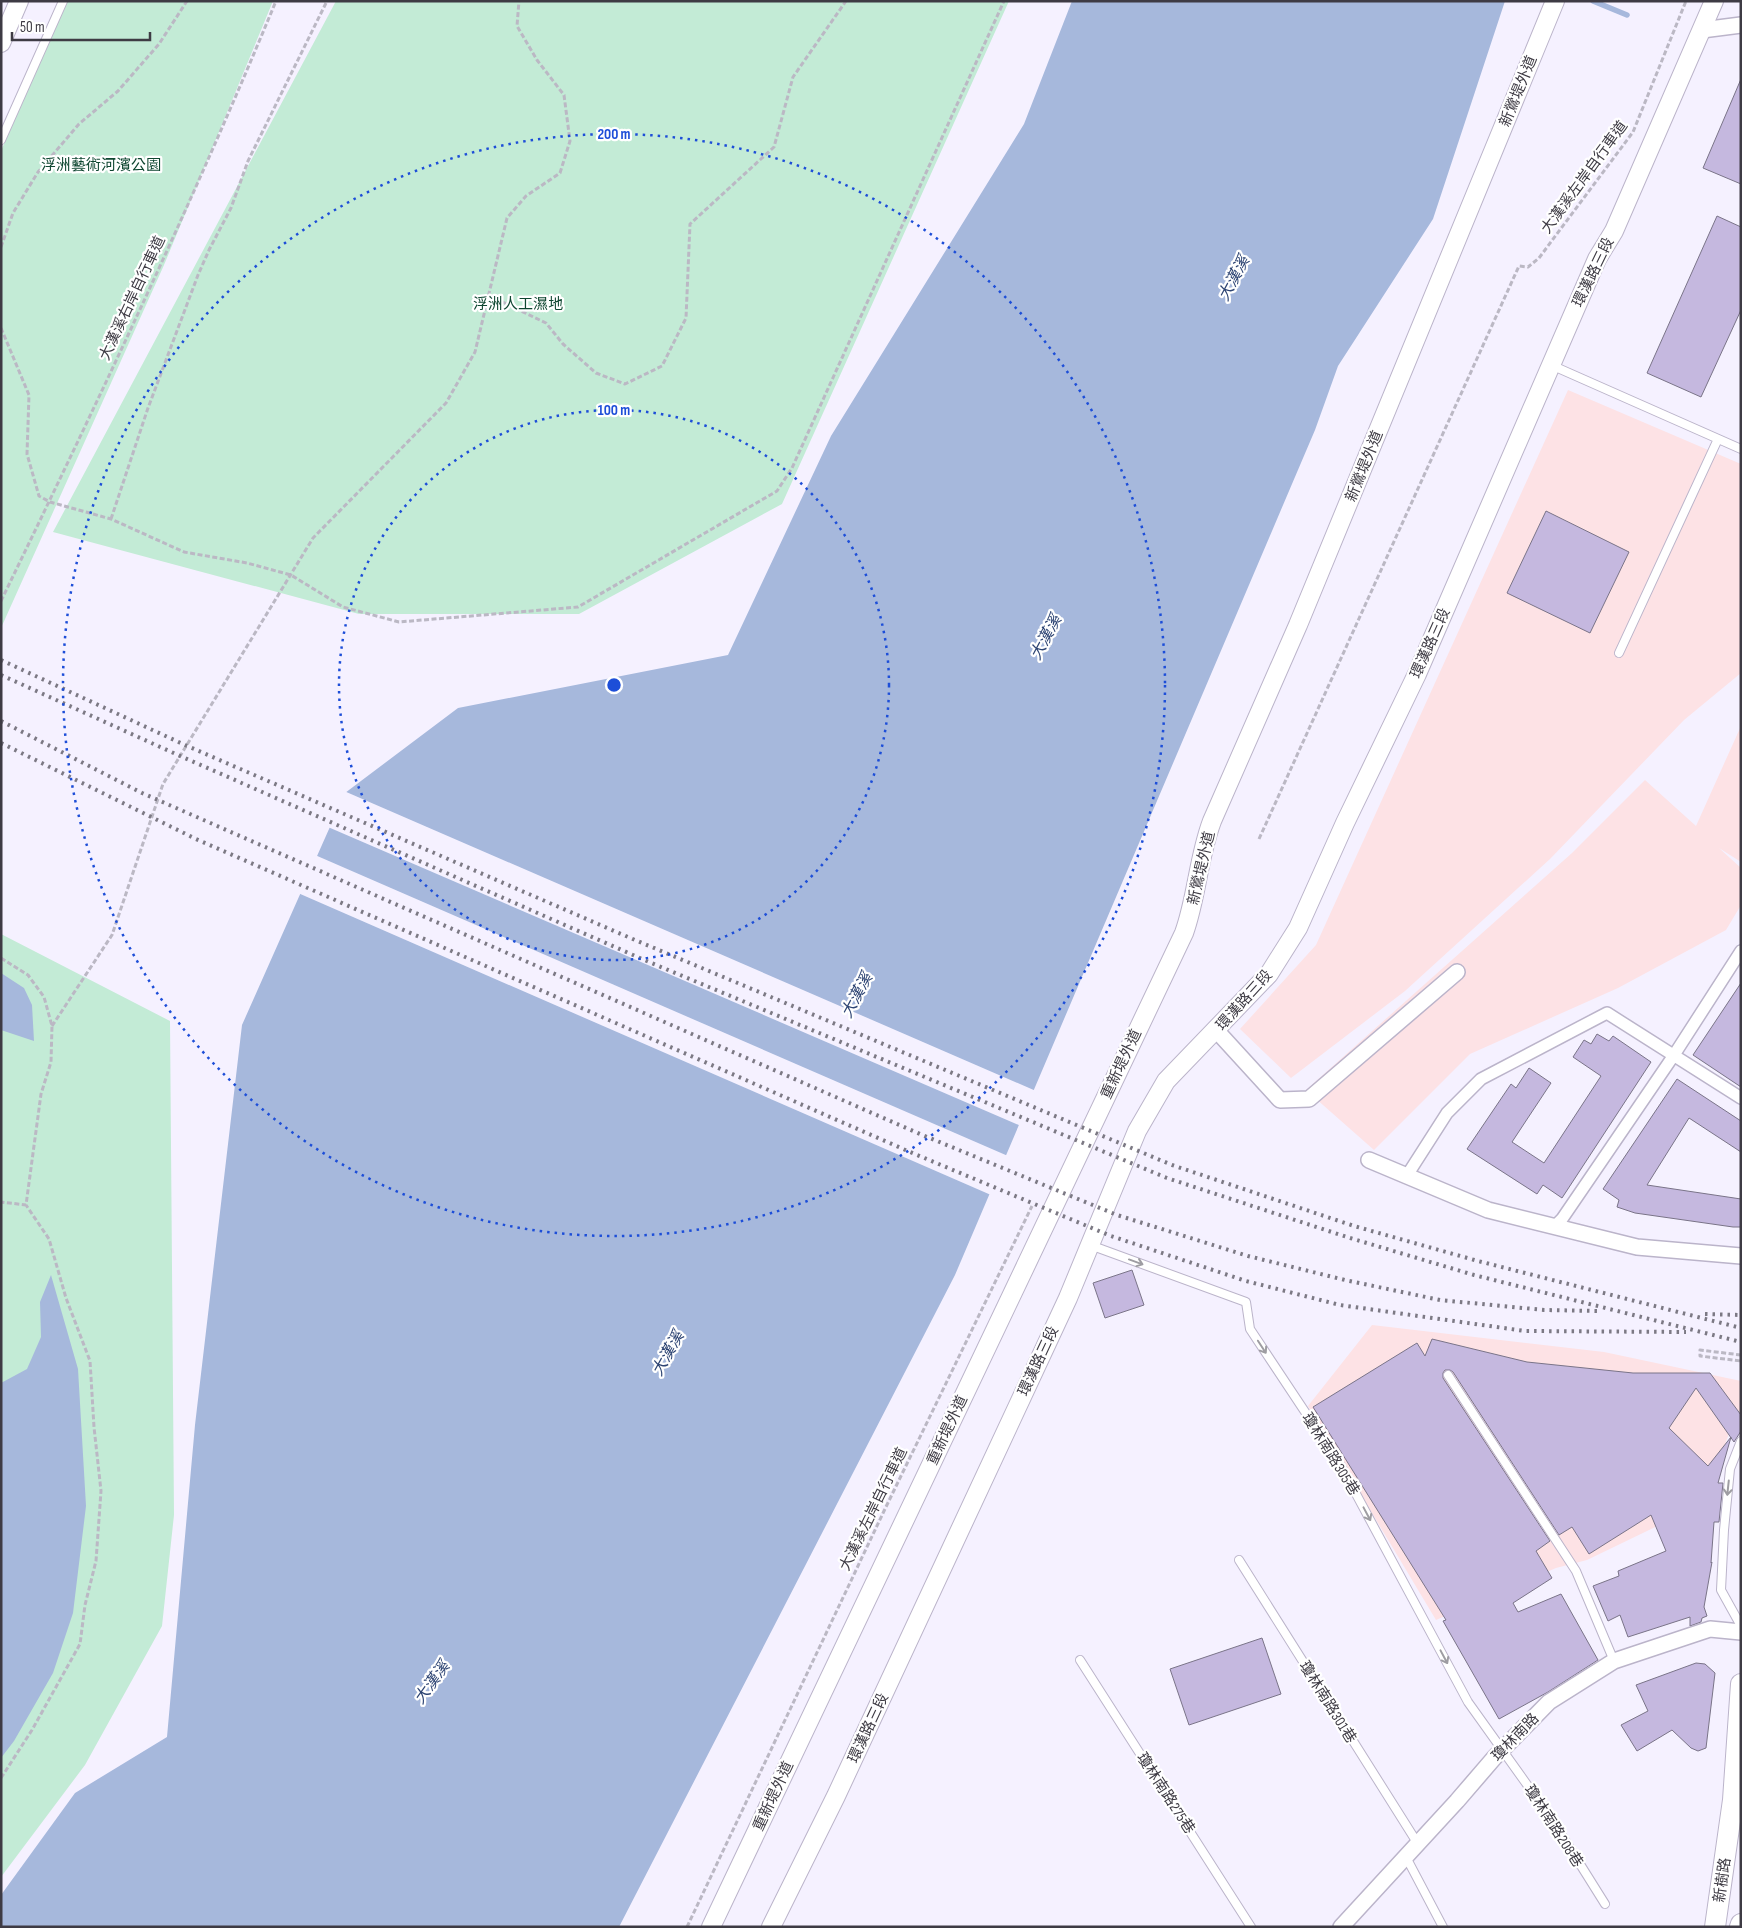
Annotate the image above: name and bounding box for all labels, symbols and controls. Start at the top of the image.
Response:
scale bar [12,10,150,42]
text: 50 m [20,18,45,37]
street label: 新鶯堤外道 [1496,53,1541,130]
street label: 大漢溪左岸自行車道 [1537,117,1632,237]
text: 200 m [597,125,631,144]
park label: 浮洲藝術河濱公園 [41,156,161,175]
street label: 大漢溪右岸自行車道 [95,233,170,363]
street label: 環漢路三段 [1568,234,1618,310]
water label: 大漢溪 [1215,251,1255,304]
park label: 浮洲人工濕地 [473,295,563,314]
text: 100 m [598,401,630,420]
street label: 新鶯堤外道 [1342,428,1387,505]
street label: 環漢路三段 [1407,605,1454,681]
water label: 大漢溪 [1027,610,1067,663]
centre of rings [605,676,623,694]
street label: 新鶯堤外道 [1184,829,1219,907]
street label: 環漢路三段 [1212,966,1277,1035]
water label: 大漢溪 [838,968,878,1021]
street label: 重新堤外道 [1097,1026,1146,1102]
one-way arrow [1127,1258,1143,1267]
street label: 環漢路三段 [1014,1323,1063,1399]
water label: 大漢溪 [648,1326,689,1379]
one-way arrow [1258,1340,1268,1354]
street label: 重新堤外道 [923,1392,972,1468]
street label: 瓊林南路305巷 [1298,1409,1364,1499]
street label: 大漢溪左岸自行車道 [835,1444,912,1574]
one-way arrow [1723,1480,1733,1496]
one-way arrow [1362,1507,1372,1522]
one-way arrow [1439,1650,1449,1665]
water label: 大漢溪 [410,1656,455,1708]
street label: 瓊林南路301巷 [1295,1658,1360,1747]
street label: 環漢路三段 [844,1690,893,1766]
street label: 瓊林南路 [1488,1709,1543,1766]
street label: 瓊林南路275巷 [1132,1749,1199,1838]
street label: 重新堤外道 [749,1758,798,1834]
street label: 瓊林南路208巷 [1520,1781,1587,1871]
street label: 新樹路 [1710,1856,1735,1904]

